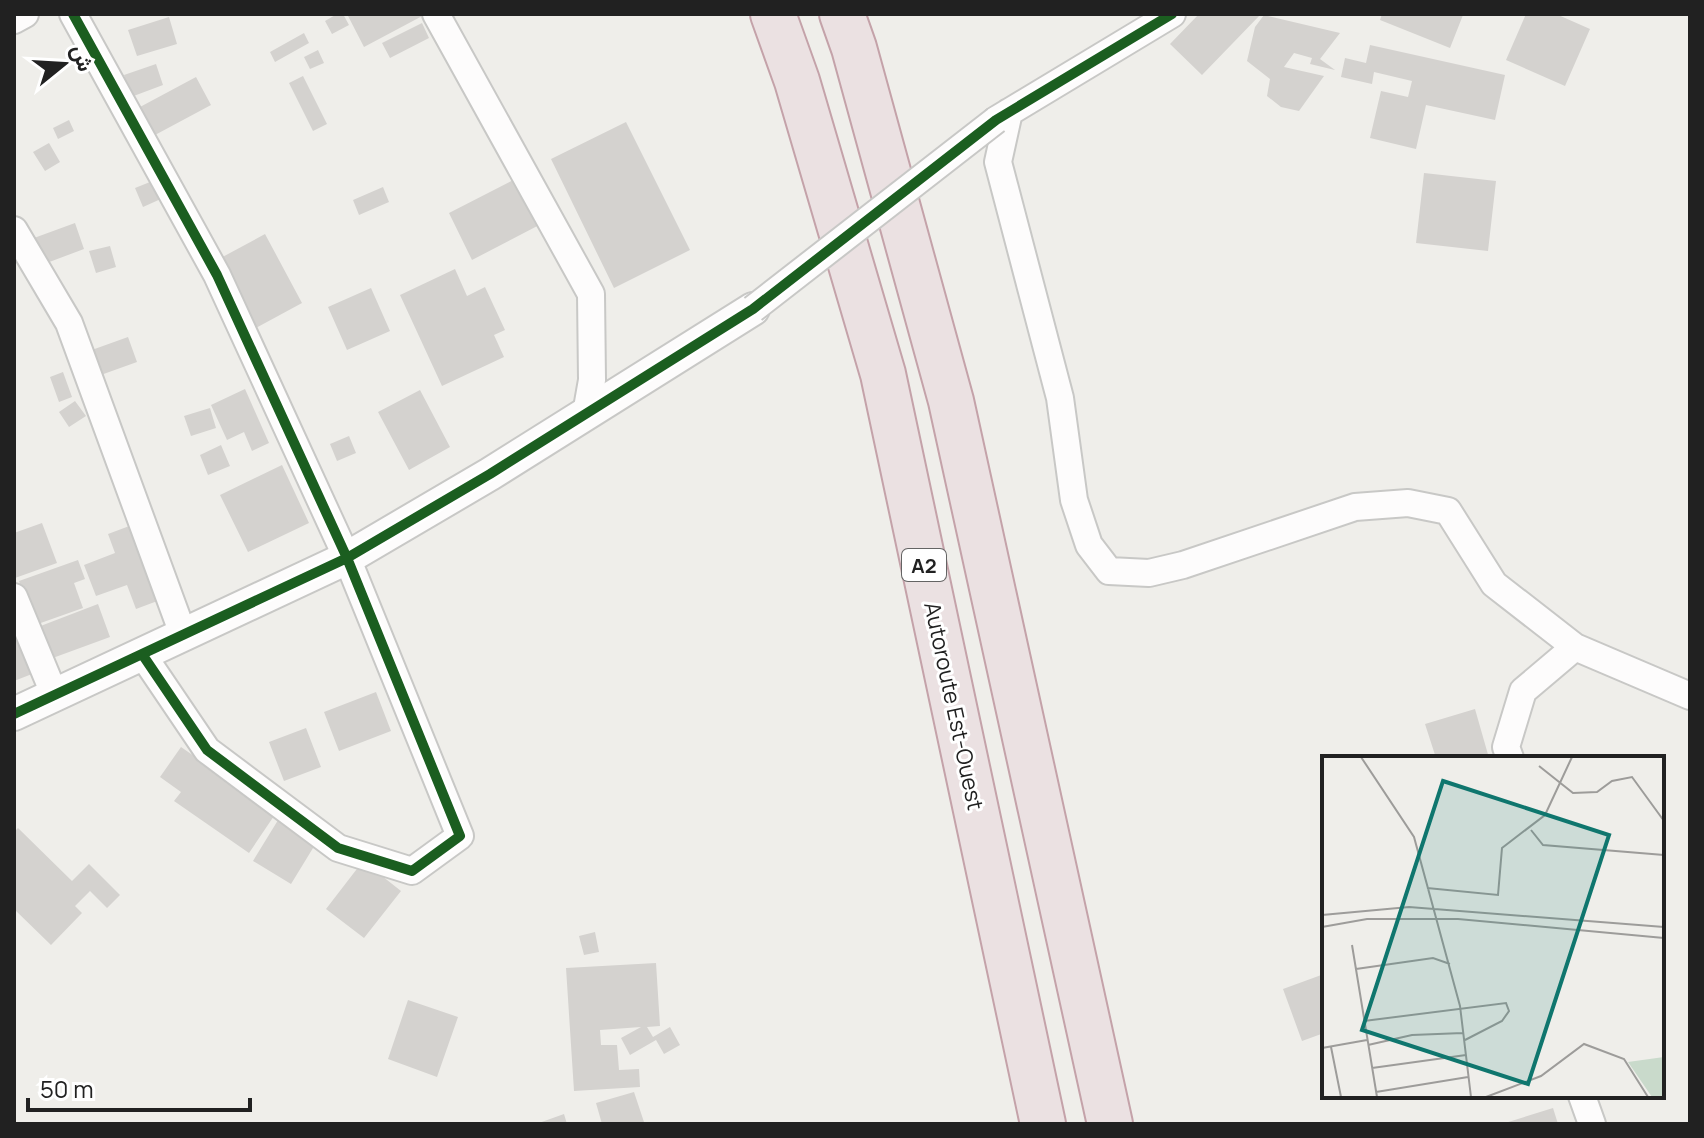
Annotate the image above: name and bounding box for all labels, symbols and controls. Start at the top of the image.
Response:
north arrow [24,24,104,104]
text: ش [65,41,101,75]
road number: A2 [902,549,946,581]
street label: Autoroute Est-Ouest [917,599,991,813]
inset map [1322,756,1664,1098]
scale bar [28,1062,250,1112]
text: 50 m [40,1072,94,1105]

